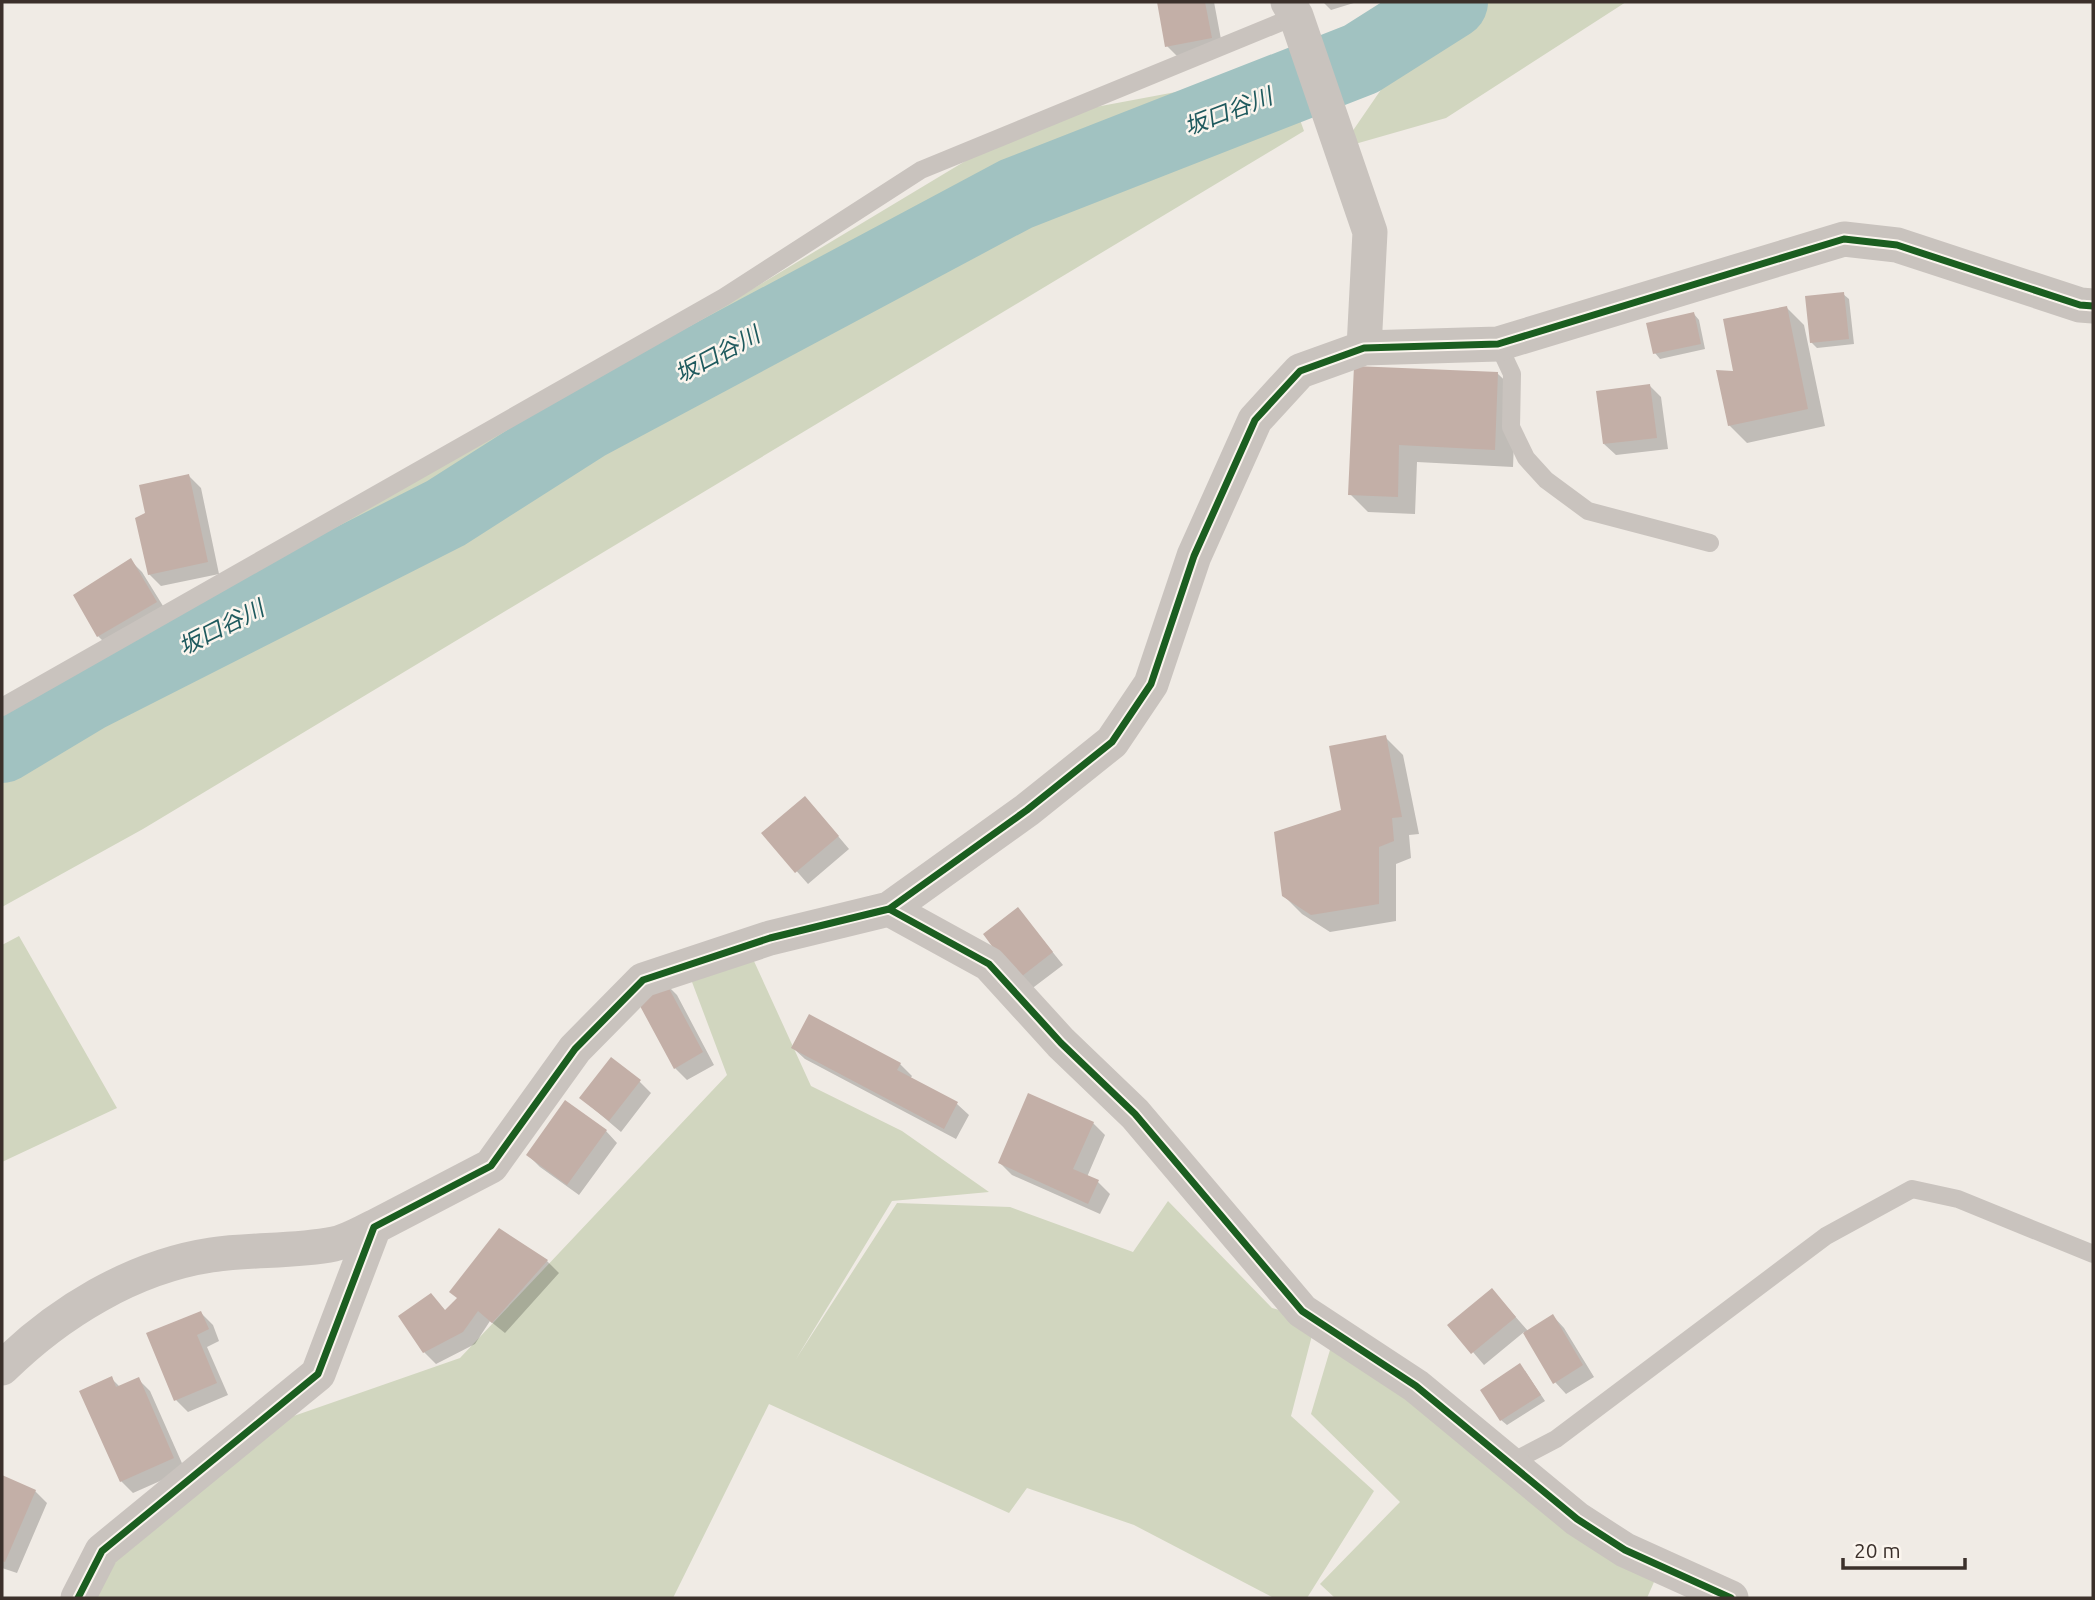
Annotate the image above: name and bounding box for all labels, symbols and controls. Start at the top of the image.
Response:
water label: 坂口谷川 [1181,82,1278,139]
water label: 坂口谷川 [671,320,766,387]
water label: 坂口谷川 [174,594,270,659]
scale bar [1843,1526,1966,1570]
text: 20 m [1854,1538,1901,1562]

